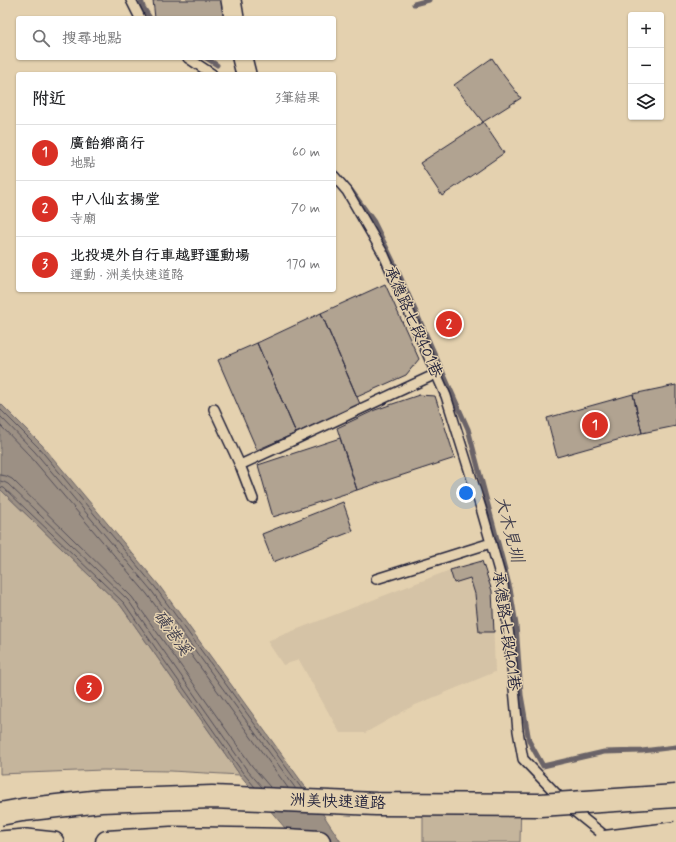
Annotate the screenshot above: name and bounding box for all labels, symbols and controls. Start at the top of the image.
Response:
map controls [628,12,664,120]
button: + [628,12,664,48]
search box [16,16,336,60]
icon: search [30,27,52,49]
text: 搜尋地點 [62,29,122,49]
button: − [628,48,664,84]
button: layers [628,84,664,120]
text: 附近 [32,88,66,110]
text: 3筆結果 [275,90,320,107]
text: 廣飴鄉商行 [70,134,145,154]
text: 1 [42,144,48,161]
text: 60 m [292,144,320,161]
text: 地點 [70,155,96,172]
text: 中八仙玄揚堂 [70,190,160,210]
text: 2 [42,200,48,217]
text: 70 m [291,200,320,217]
text: 寺廟 [70,211,96,228]
text: 北投堤外自行車越野運動場 [70,246,250,266]
text: 3 [42,256,48,273]
text: 170 m [286,256,320,273]
street label: 承德路七段401巷 [379,263,447,381]
text: 運動 · 洲美快速道路 [70,267,184,284]
pin: 2 [436,309,462,339]
pin: 1 [582,410,608,440]
your location [456,483,476,503]
water label: 大木見圳 [490,493,529,567]
street label: 承德路七段401巷 [487,570,525,692]
water label: 磺港溪 [148,606,196,661]
pin: 3 [76,673,102,703]
street label: 洲美快速道路 [290,790,386,814]

